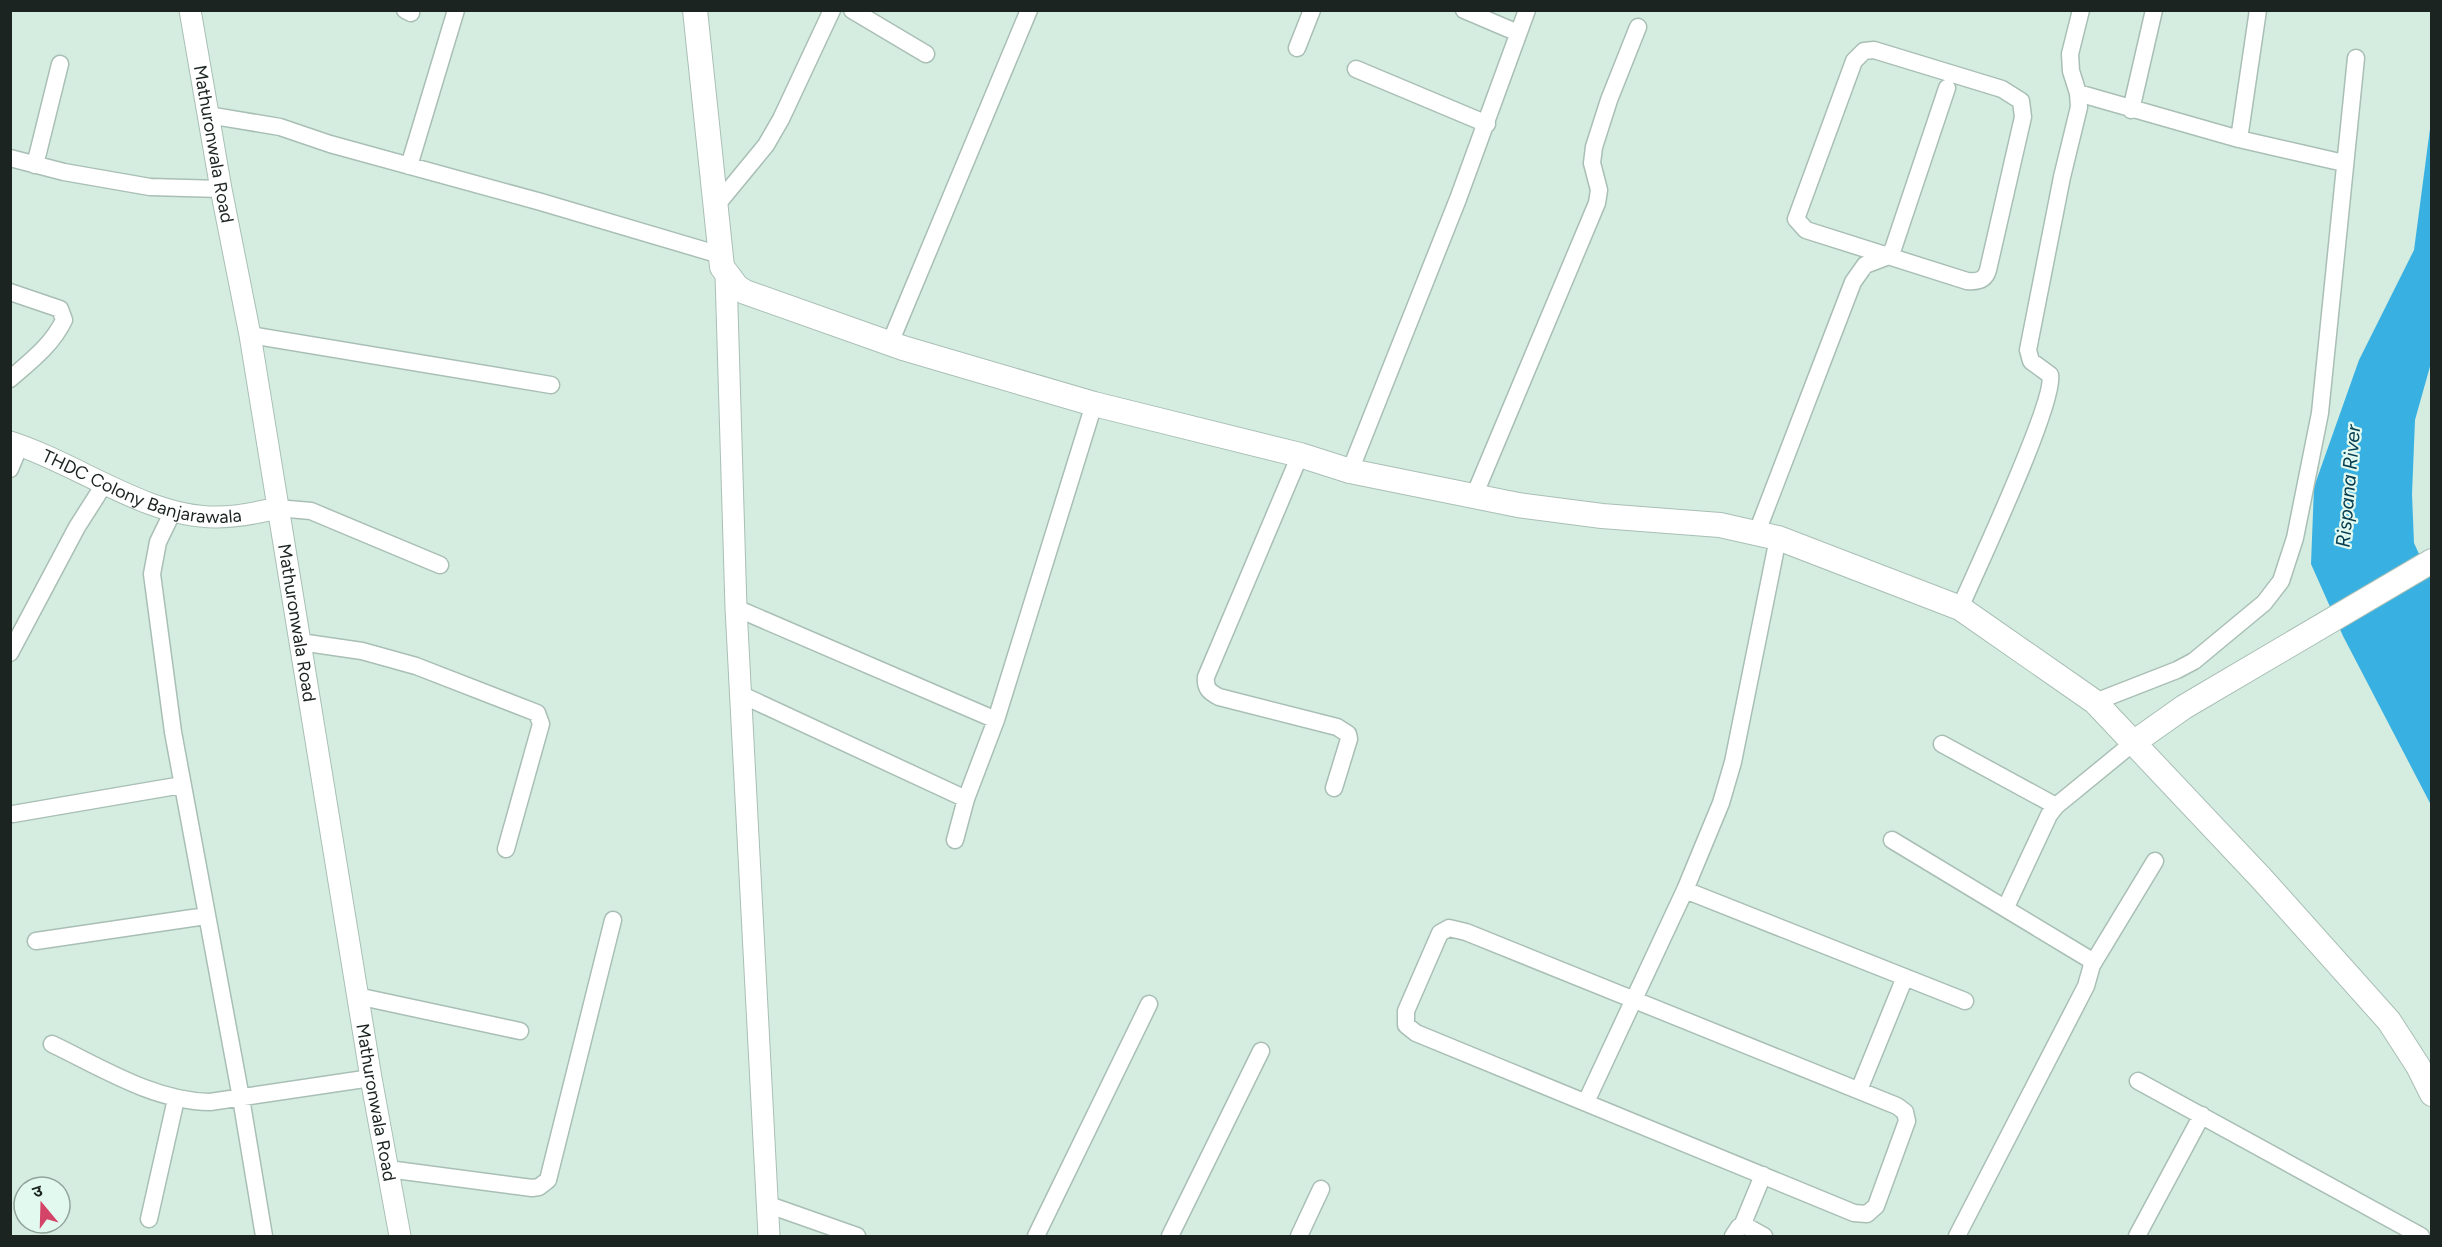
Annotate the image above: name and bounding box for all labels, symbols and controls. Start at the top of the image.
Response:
street label: Mathuronwala Road [189,63,238,225]
water label: Rispana River [2331,422,2365,548]
street label: THDC Colony Banjarawala [39,445,243,528]
street label: Mathuronwala Road [273,542,321,703]
street label: Mathuronwala Road [351,1022,401,1183]
north arrow [12,1175,72,1235]
text: उ [30,1181,45,1202]

